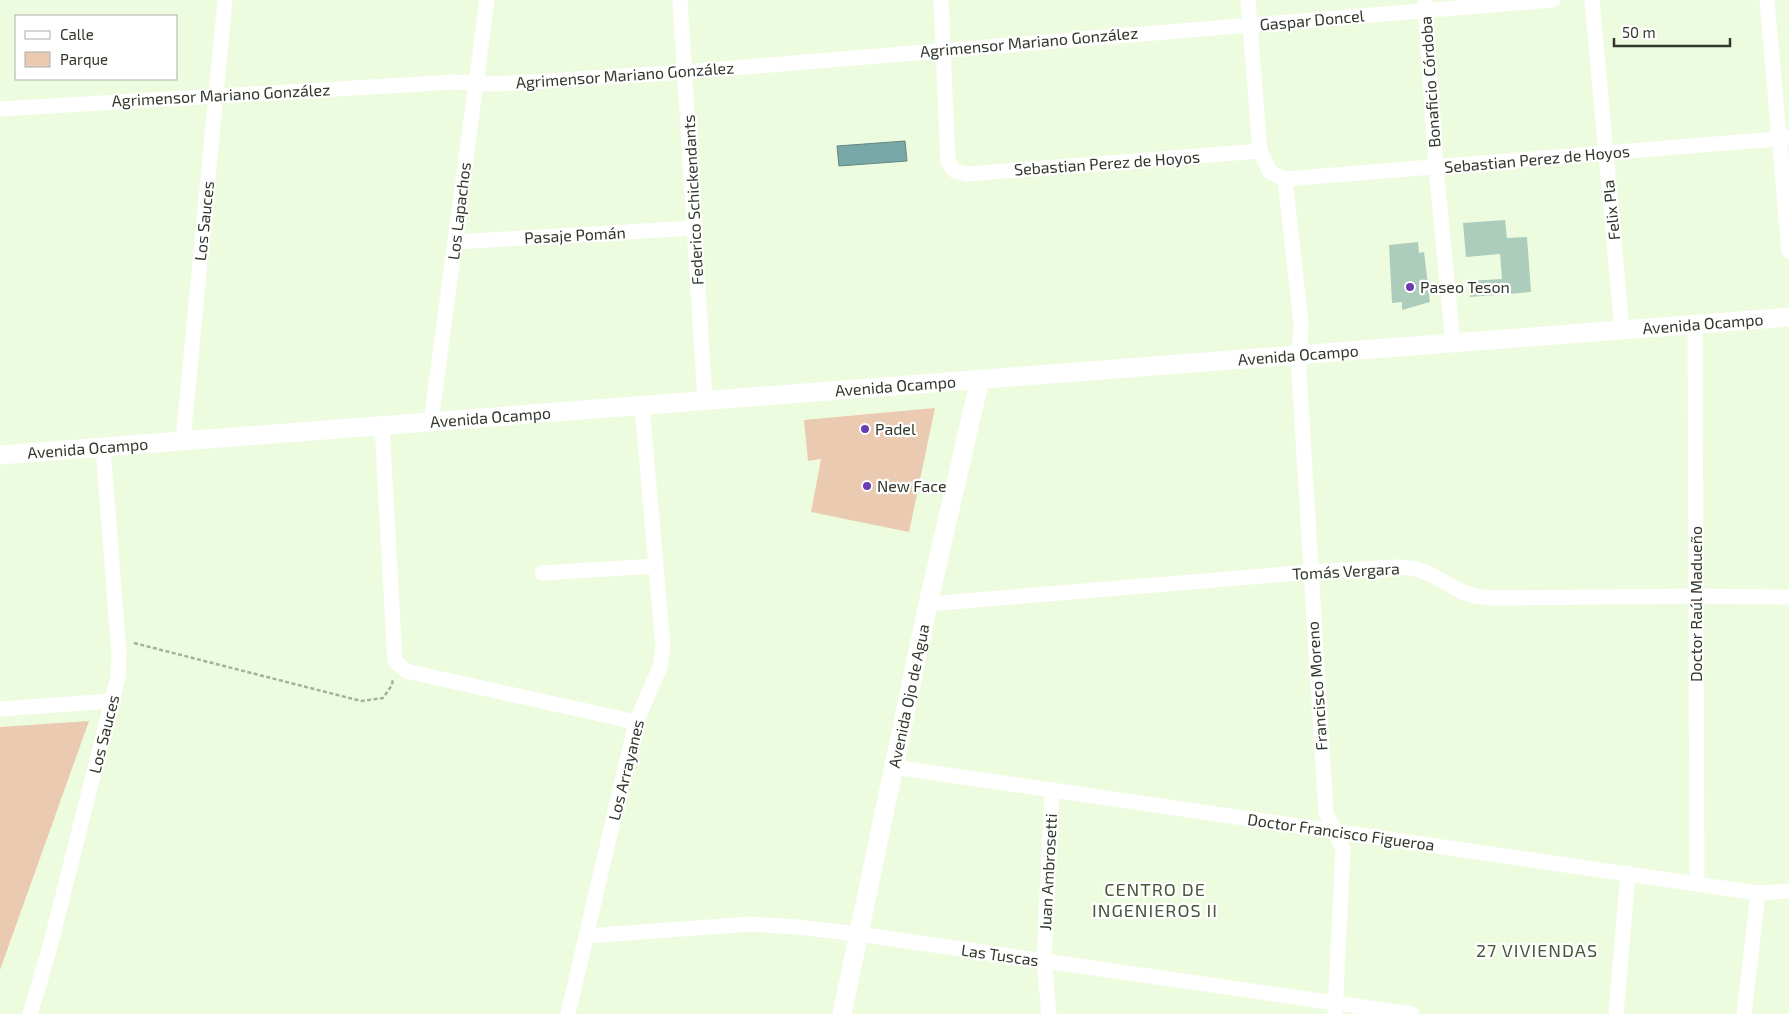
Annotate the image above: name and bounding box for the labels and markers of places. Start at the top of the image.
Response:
place label: Paseo Teson [1420,277,1510,296]
marker: Paseo Teson [1404,281,1416,293]
place label: Padel [875,419,916,438]
marker: Padel [859,423,871,435]
place label: New Face [877,476,947,495]
marker: New Face [861,480,873,492]

